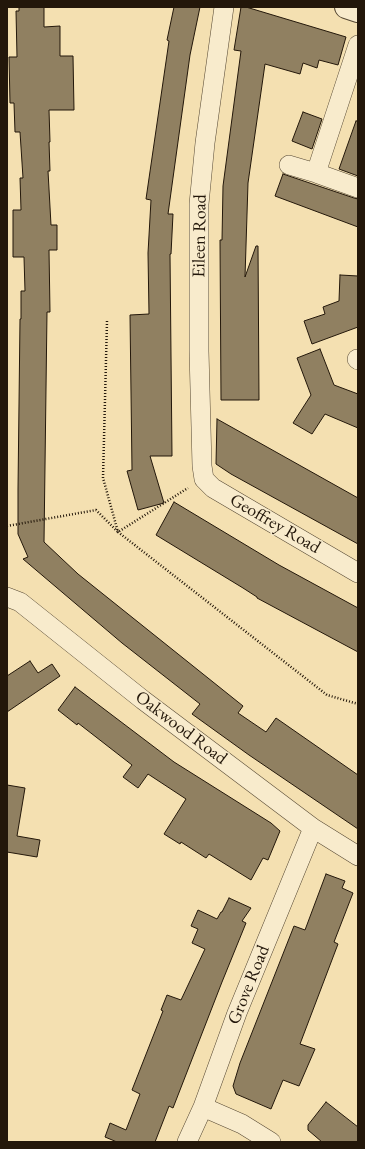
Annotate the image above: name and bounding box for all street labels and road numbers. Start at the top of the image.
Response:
street label: Eileen Road [188,194,212,278]
street label: Geoffrey Road [226,489,324,559]
street label: Oakwood Road [131,686,231,770]
street label: Grove Road [223,942,275,1028]

